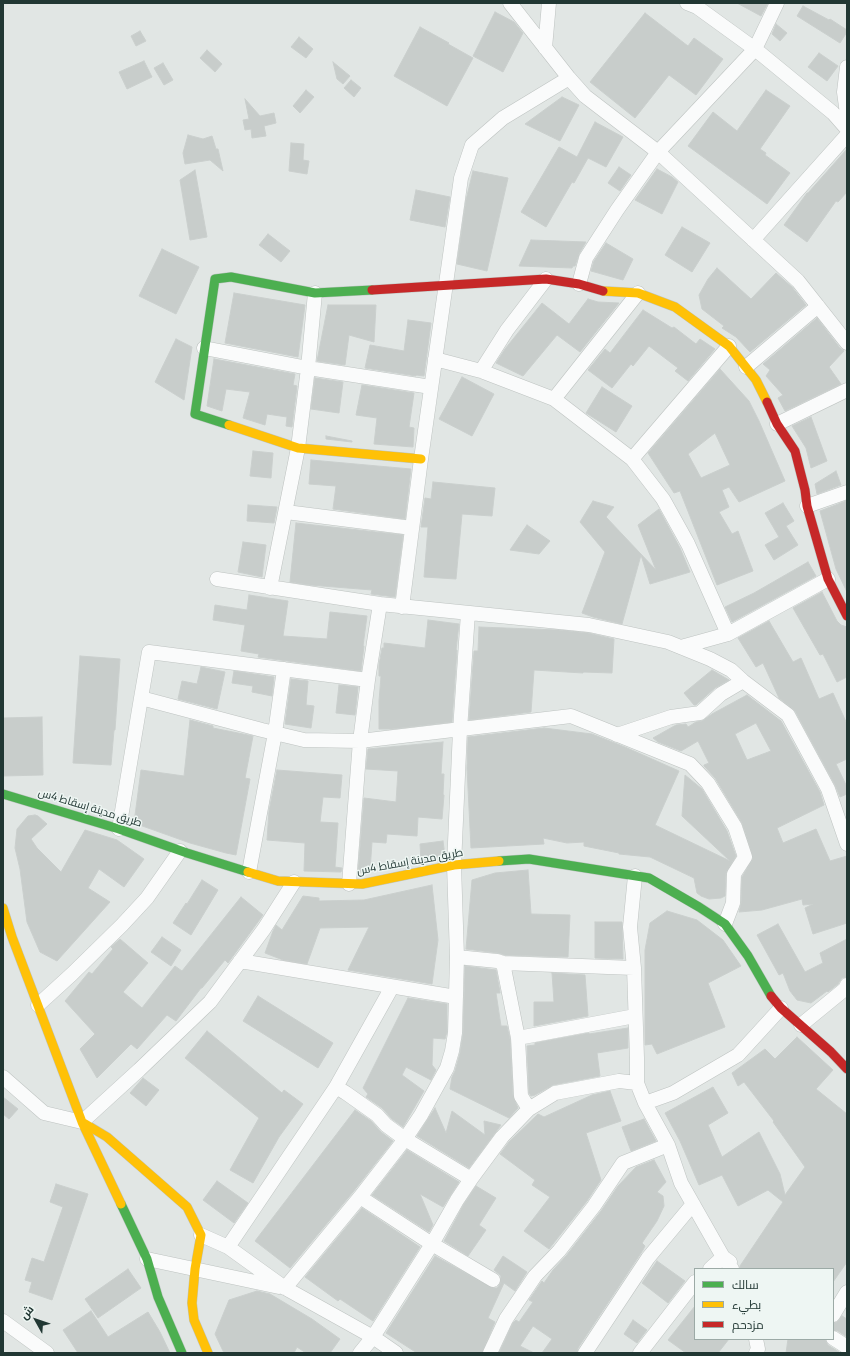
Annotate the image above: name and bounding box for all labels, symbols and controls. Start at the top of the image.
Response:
street label: طريق مدينة إسقاط 4س [37,786,143,830]
street label: طريق مدينة إسقاط 4س [356,846,464,878]
legend [694,1268,834,1340]
text: سالك [732,1276,759,1293]
text: بطيء [732,1296,761,1313]
north arrow [16,1300,56,1340]
text: ش [16,1302,37,1322]
text: مزدحم [732,1316,764,1333]

